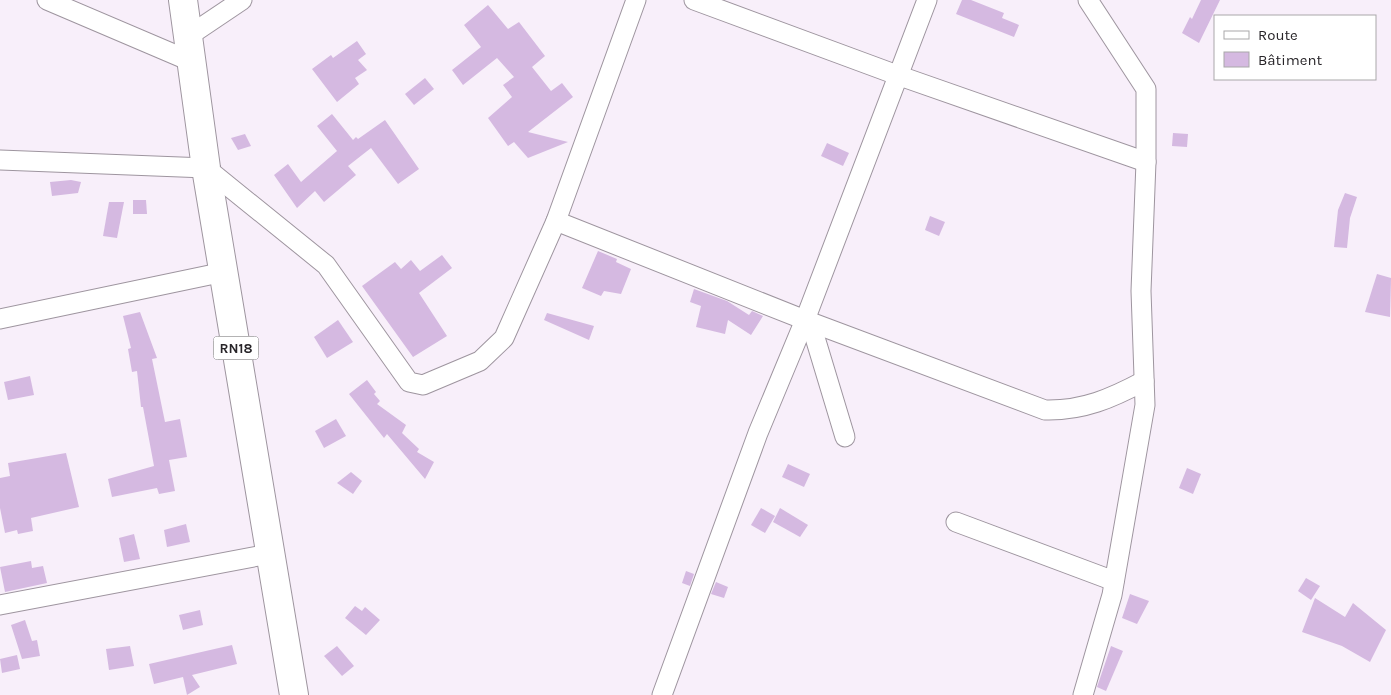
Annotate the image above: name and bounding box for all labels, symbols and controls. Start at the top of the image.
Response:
legend [1214,15,1376,80]
text: Route [1258,26,1298,44]
text: Bâtiment [1258,51,1322,69]
road number: RN18 [214,336,258,359]

